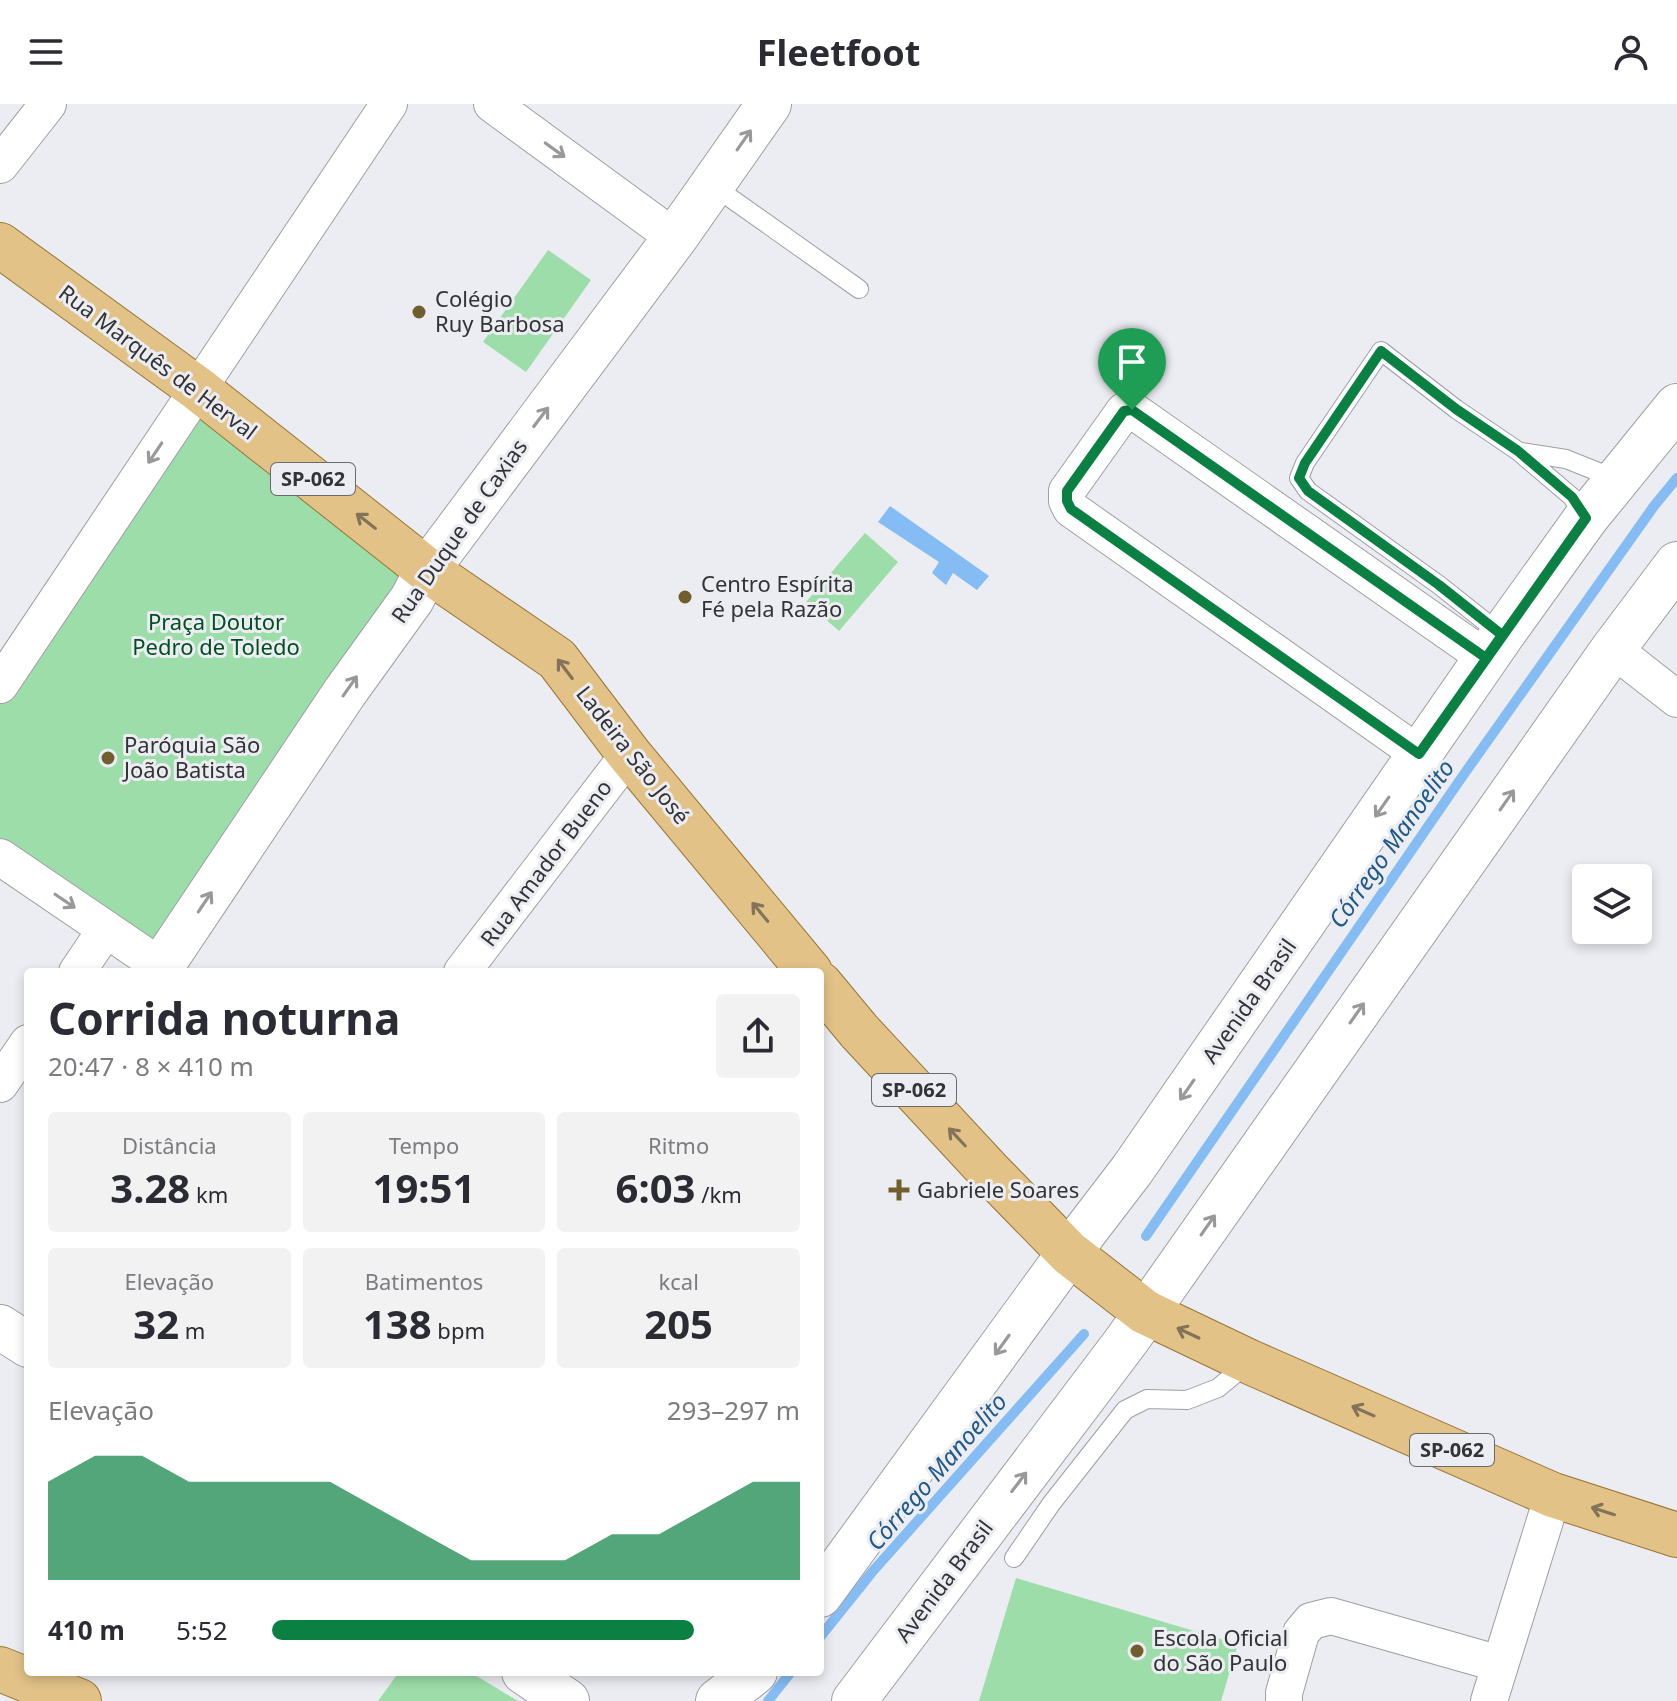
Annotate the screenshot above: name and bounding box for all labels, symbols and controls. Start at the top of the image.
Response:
text: Fleetfoot [757,28,920,77]
icon: menu [24,30,68,74]
icon: person [1609,30,1653,74]
one-way arrow [736,129,752,151]
one-way arrow [544,141,565,158]
street label: Rua Marquês de Herval [53,277,264,446]
place label: Colégio Ruy Barbosa [435,283,565,338]
marker: Colégio Ruy Barbosa [410,303,428,321]
pin [1098,328,1166,410]
icon: arrive [1110,340,1154,384]
one-way arrow [533,407,549,429]
street label: Rua Duque de Caxias [383,432,533,628]
one-way arrow [146,442,163,464]
road number: SP-062 [271,463,355,495]
one-way arrow [356,513,377,530]
place label: Centro Espírita Fé pela Razão [701,568,854,623]
marker: Centro Espírita Fé pela Razão [676,588,694,606]
park label: Praça Doutor Pedro de Toledo [132,606,300,661]
one-way arrow [557,659,574,681]
one-way arrow [342,676,358,698]
street label: Ladeira São José [570,679,697,830]
place label: Paróquia São João Batista [122,729,260,784]
marker: Paróquia São João Batista [99,749,117,767]
water label: Córrego Manoelito [1320,752,1461,934]
street label: Rua Amador Bueno [473,773,618,952]
one-way arrow [1499,789,1515,811]
one-way arrow [1374,796,1391,818]
map controls [1572,864,1652,944]
button: layers [1572,864,1652,944]
one-way arrow [196,891,213,913]
one-way arrow [53,893,75,909]
one-way arrow [751,902,769,923]
street label: Avenida Brasil [1194,932,1302,1069]
text: Corrida noturna [48,988,400,1048]
button: share [716,994,800,1078]
one-way arrow [1349,1002,1365,1024]
text: 20:47 · 8 × 410 m [48,1048,254,1084]
road number: SP-062 [872,1074,956,1106]
one-way arrow [1179,1079,1195,1101]
one-way arrow [948,1127,967,1147]
text: Distância [122,1130,217,1160]
text: Tempo [389,1130,459,1160]
text: Ritmo [648,1130,709,1160]
text: 3.28 [110,1160,190,1215]
text: 19:51 [373,1160,475,1215]
text: 6:03 [616,1160,695,1215]
place label: Gabriele Soares [917,1174,1079,1204]
text: km [190,1179,228,1209]
text: /km [695,1179,742,1209]
marker: Gabriele Soares [888,1179,910,1201]
one-way arrow [1200,1215,1216,1237]
text: Elevação [125,1266,214,1296]
text: Batimentos [365,1266,483,1296]
text: kcal [659,1266,699,1296]
text: 32 [133,1296,179,1351]
text: 138 [363,1296,432,1351]
text: 205 [644,1296,713,1351]
text: m [179,1315,205,1345]
text: bpm [432,1315,485,1345]
one-way arrow [1177,1325,1201,1340]
one-way arrow [994,1334,1011,1356]
water label: Córrego Manoelito [858,1385,1014,1557]
text: Elevação [48,1392,154,1428]
text: 293–297 m [667,1392,800,1428]
one-way arrow [1351,1403,1375,1418]
road number: SP-062 [1410,1434,1494,1466]
one-way arrow [1011,1472,1028,1494]
one-way arrow [1590,1503,1616,1518]
street label: Avenida Brasil [887,1513,999,1648]
text: 410 m [48,1612,125,1648]
text: 5:52 [176,1612,228,1648]
place label: Escola Oficial do São Paulo [1153,1622,1288,1677]
marker: Escola Oficial do São Paulo [1128,1642,1146,1660]

